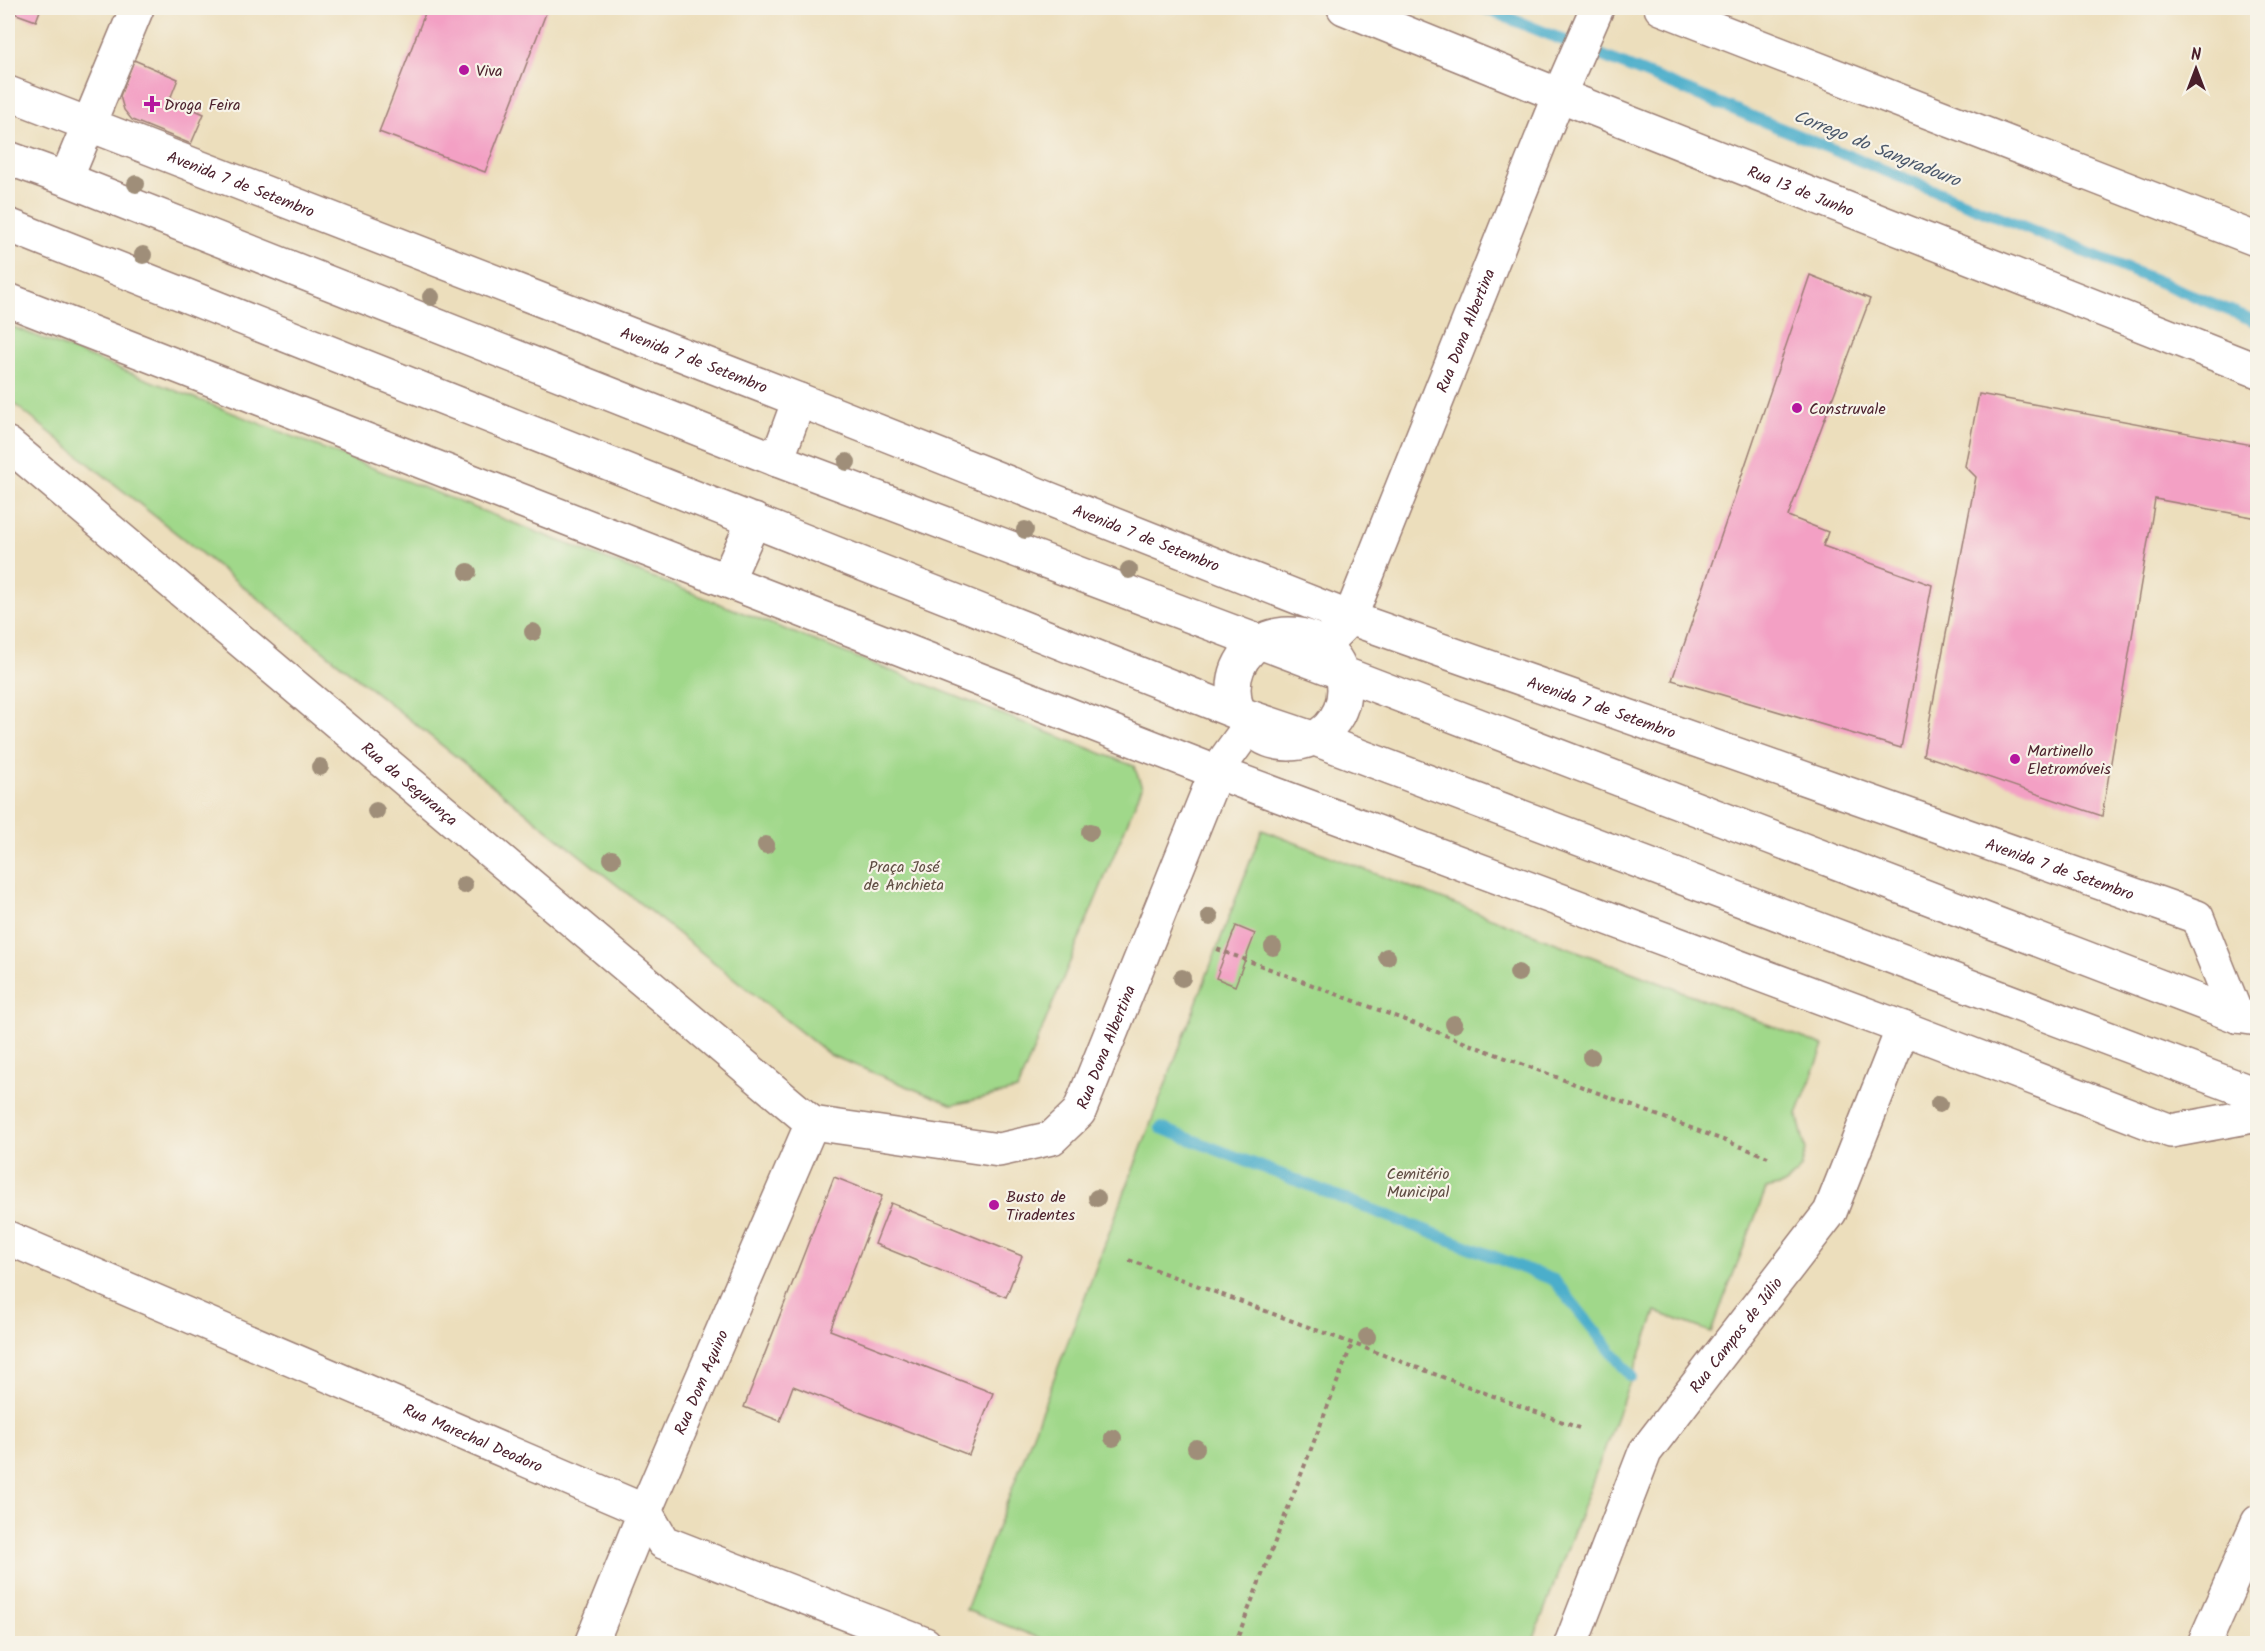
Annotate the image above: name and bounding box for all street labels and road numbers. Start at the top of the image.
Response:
street label: Avenida 7 de Setembro [163,145,318,225]
street label: Rua 13 de Junho [1743,160,1857,224]
street label: Rua Dona Albertina [1430,265,1502,397]
street label: Avenida 7 de Setembro [616,321,771,401]
street label: Avenida 7 de Setembro [1069,498,1223,579]
street label: Avenida 7 de Setembro [1523,670,1679,746]
street label: Rua da Segurança [355,736,463,833]
street label: Avenida 7 de Setembro [1982,832,2137,908]
street label: Rua Dona Albertina [1070,982,1143,1113]
street label: Rua Campos de Júlio [1684,1272,1790,1399]
street label: Rua Dom Aquino [668,1326,736,1439]
street label: Rua Marechal Deodoro [399,1398,546,1480]

